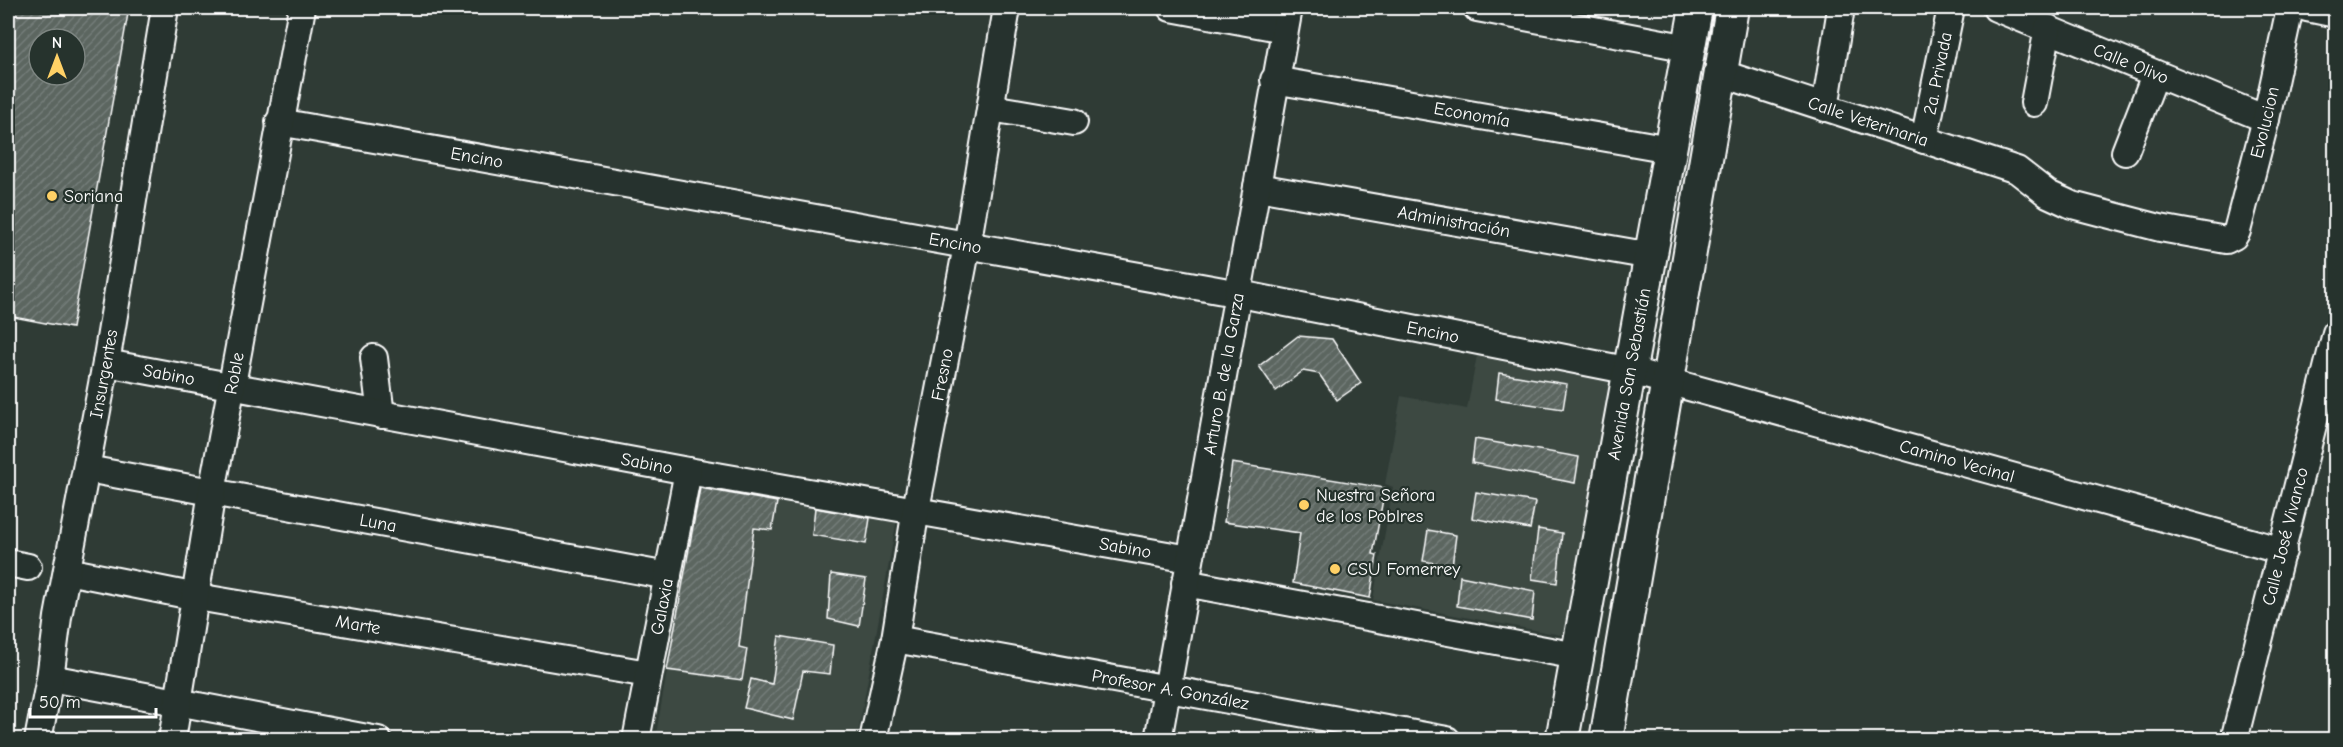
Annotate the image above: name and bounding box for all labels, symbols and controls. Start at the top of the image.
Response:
north arrow [27,27,87,87]
street label: 2a. Privada [1919,30,1956,117]
text: N [52,34,62,52]
street label: Calle Olivo [2090,39,2172,88]
street label: Evolucion [2246,85,2283,160]
street label: Calle Veterinaria [1805,92,1931,151]
street label: Economía [1432,98,1512,131]
street label: Encino [449,142,505,172]
place label: Soriana [64,186,123,207]
marker: Soriana [45,189,59,203]
street label: Administración [1396,201,1512,242]
street label: Encino [927,228,983,258]
street label: Avenida San Sebastián [1603,286,1655,462]
street label: Arturo B. de la Garza [1199,291,1248,457]
street label: Encino [1405,317,1461,347]
street label: Insurgentes [85,328,122,420]
street label: Fresno [927,346,957,403]
street label: Roble [220,350,248,396]
street label: Sabino [141,360,197,390]
street label: Camino Vecinal [1897,435,2017,487]
street label: Sabino [619,448,674,478]
street label: Calle José Vivanco [2258,465,2312,608]
place label: Nuestra Señora de los Poblres [1316,485,1435,527]
marker: Nuestra Señora de los Poblres [1297,498,1311,512]
street label: Luna [358,509,398,536]
street label: Sabino [1098,533,1153,563]
place label: CSU Fomerrey [1347,559,1461,580]
marker: CSU Fomerrey [1328,562,1342,576]
street label: Galaxia [646,576,678,637]
street label: Marte [334,610,382,639]
street label: Profesor A. González [1090,665,1251,714]
scale bar [30,681,156,719]
text: 50 m [39,692,81,713]

